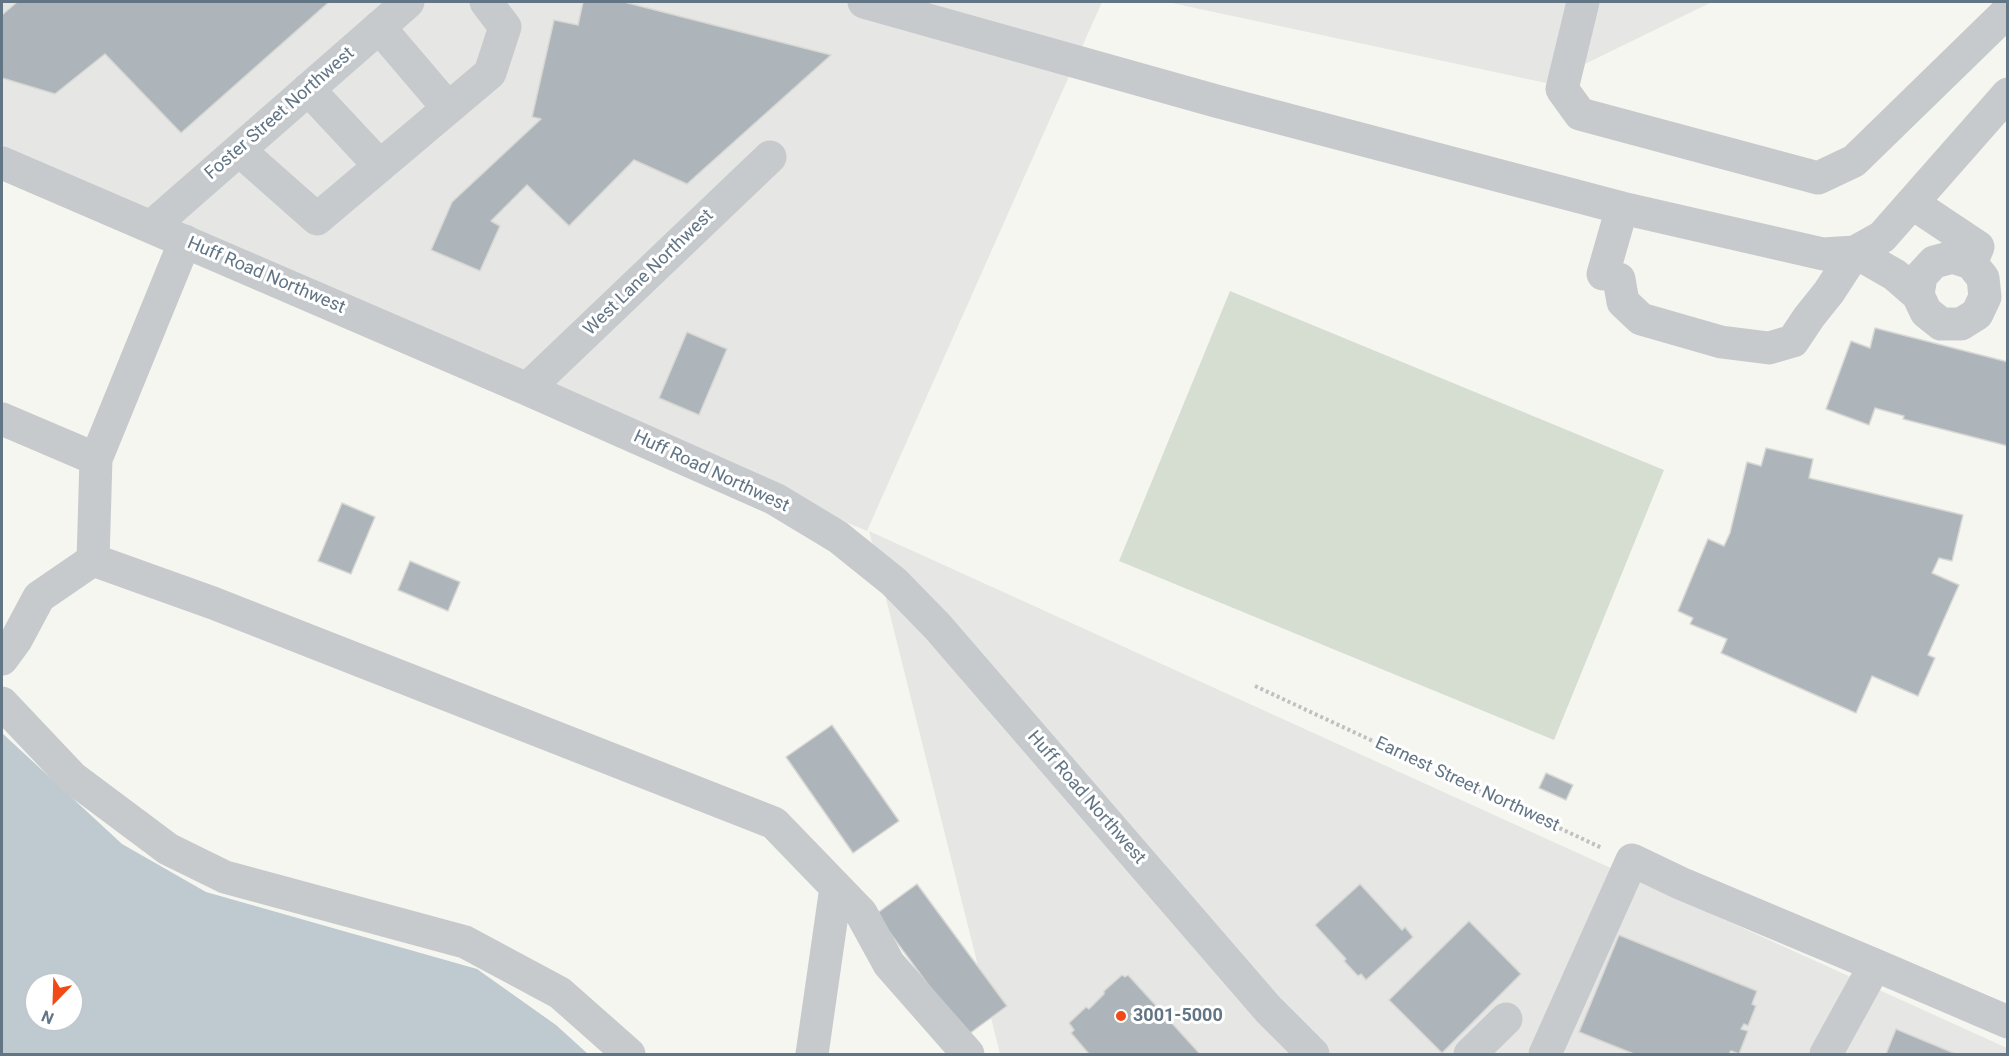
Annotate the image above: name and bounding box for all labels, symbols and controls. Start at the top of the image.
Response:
street label: Foster Street Northwest [201,43,359,185]
street label: West Lane Northwest [580,205,718,341]
street label: Huff Road Northwest [184,233,348,319]
street label: Huff Road Northwest [630,426,792,518]
street label: Huff Road Northwest [1022,727,1150,869]
street label: Earnest Street Northwest [1371,733,1563,837]
north arrow [24,972,84,1032]
place label: 3001-5000 [1133,1005,1223,1027]
text: N [39,1006,56,1028]
marker: 3001-5000 [1114,1009,1128,1023]

